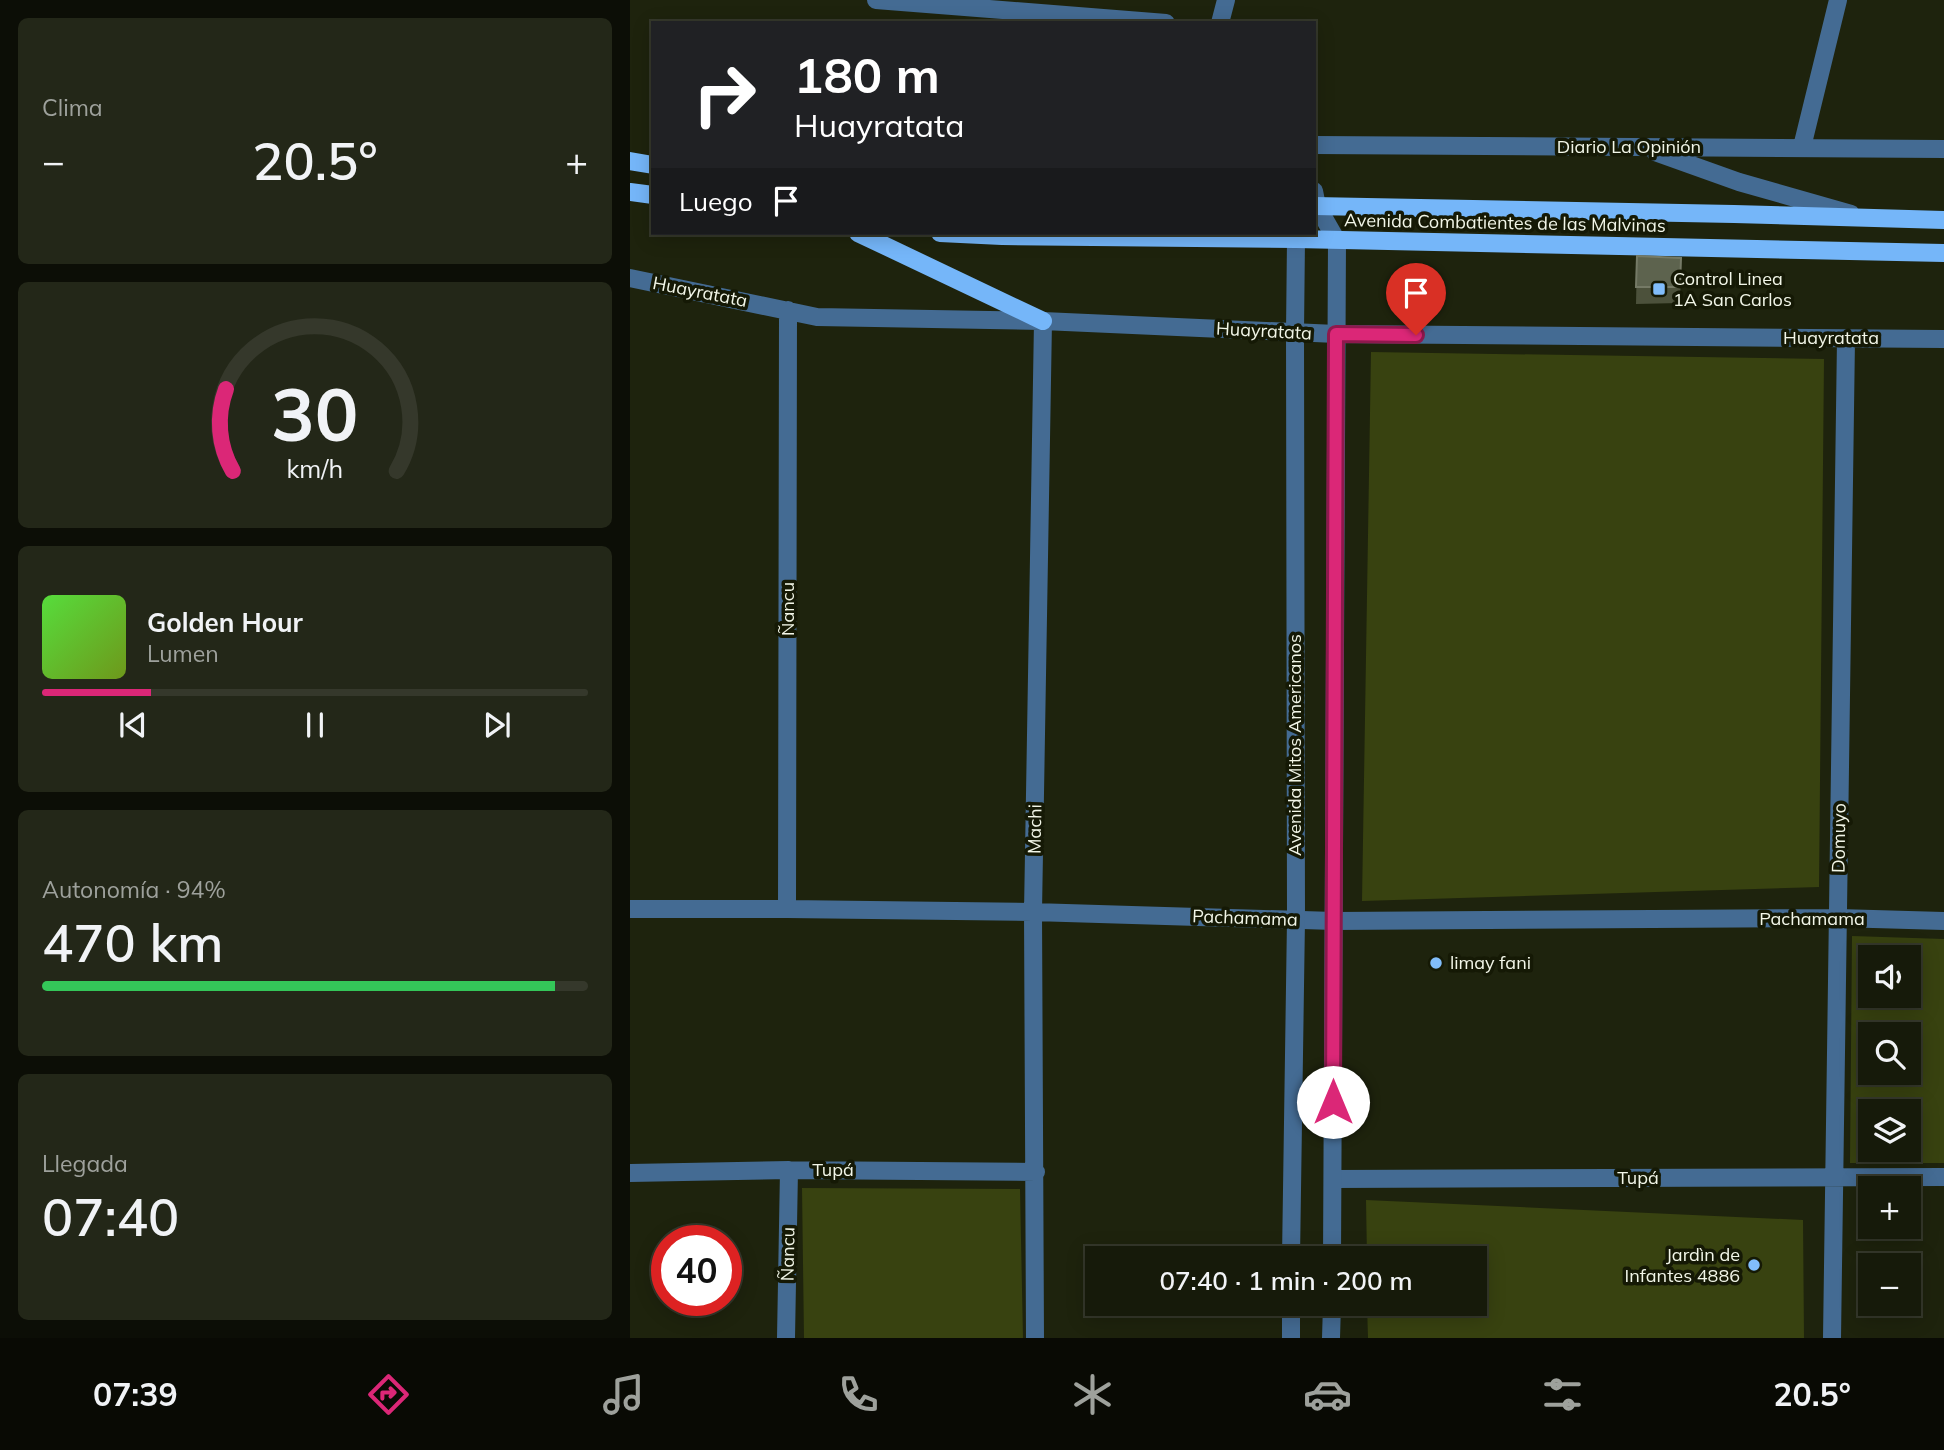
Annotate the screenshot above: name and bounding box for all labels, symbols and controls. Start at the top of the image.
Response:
text: 180 m [794,44,940,105]
icon: right [679,49,770,140]
text: Clima [42,93,103,122]
text: Huayratata [794,105,964,145]
text: 20.5° [252,128,378,193]
street label: Diario La Opinión [1557,135,1701,158]
text: − [42,137,65,185]
text: + [565,137,588,185]
icon: arrive [767,182,805,220]
text: Luego [679,185,753,218]
street label: Avenida Combatientes de las Malvinas [1344,208,1666,237]
pin [1386,263,1446,335]
place label: Control Linea 1A San Carlos [1673,267,1792,311]
street label: Huayratata [651,271,749,312]
icon: arrive [1397,274,1435,312]
marker: Control Linea 1A San Carlos [1651,281,1667,297]
street label: Huayratata [1216,317,1313,344]
street label: Huayratata [1783,326,1879,349]
text: 30 [271,368,359,459]
text: km/h [287,453,343,484]
street label: Ñancu [776,582,799,636]
text: Golden Hour [147,606,303,639]
street label: Avenida Mitos Americanos [1283,634,1306,856]
text: Lumen [147,639,219,668]
icon: previous [114,706,152,744]
icon: pause [296,706,334,744]
icon: next [478,706,516,744]
street label: Domuyo [1826,803,1851,873]
street label: Machi [1023,804,1046,854]
text: Autonomía · 94% [42,875,226,904]
street label: Pachamama [1192,904,1298,931]
street label: Pachamama [1759,907,1865,930]
text: 470 km [42,910,223,975]
map controls [1858,945,1921,1316]
button: sound [1858,945,1921,1008]
place label: limay fani [1450,951,1531,974]
marker: limay fani [1428,955,1444,971]
button: search [1858,1022,1921,1085]
position arrow [1296,1065,1370,1139]
button: layers [1858,1099,1921,1162]
text: Llegada [42,1149,128,1178]
street label: Tupá [812,1158,854,1181]
street label: Tupá [1617,1166,1659,1189]
button: + [1858,1176,1921,1239]
text: 07:40 [42,1184,179,1249]
speed limit sign: 40 [651,1225,742,1316]
street label: Ñancu [776,1227,799,1281]
place label: Jardìn de Infantes 4886 [1625,1243,1740,1287]
button: − [1858,1253,1921,1316]
marker: Jardìn de Infantes 4886 [1746,1257,1762,1273]
text: 07:40 · 1 min · 200 m [1159,1264,1413,1297]
icon: directions [364,1370,413,1419]
icon: music [599,1370,648,1419]
icon: phone [834,1370,883,1419]
icon: climate [1068,1370,1117,1419]
icon: car [1303,1370,1352,1419]
icon: filters [1538,1370,1587,1419]
text: 07:39 [93,1374,178,1414]
text: 20.5° [1773,1374,1851,1414]

